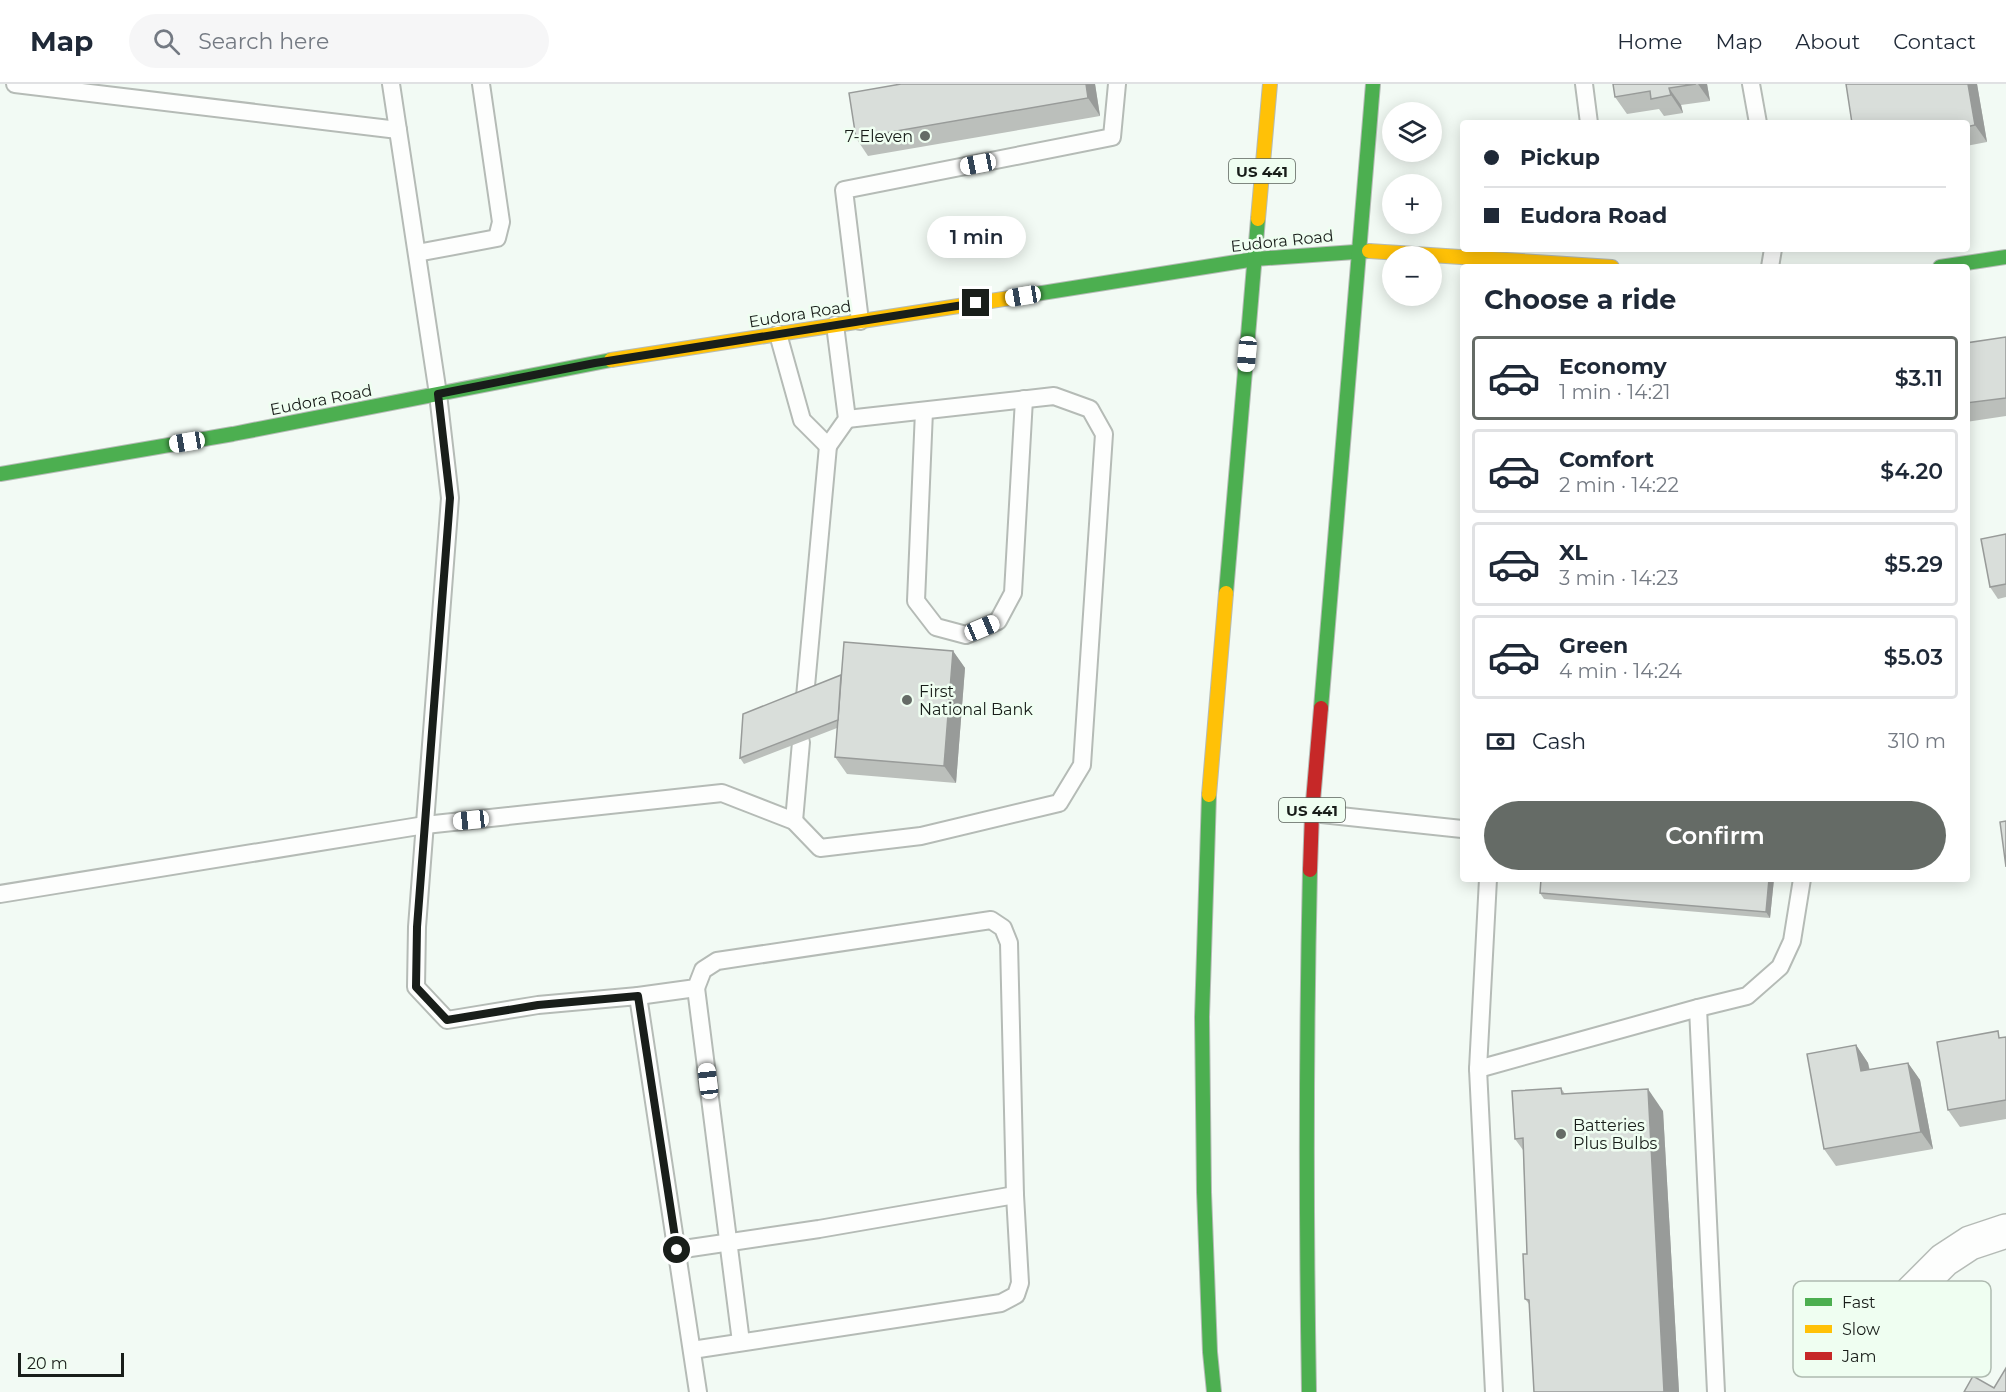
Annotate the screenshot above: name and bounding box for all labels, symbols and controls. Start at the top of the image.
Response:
search box [129,14,549,68]
text: Map [30,24,93,58]
icon: search [150,25,183,58]
text: Search here [198,28,329,55]
text: Home [1617,29,1682,54]
text: Map [1715,29,1762,54]
text: About [1795,29,1860,54]
text: Contact [1893,29,1976,54]
map controls [1382,102,1442,306]
button: layers [1382,102,1442,162]
place label: 7-Eleven [845,127,913,146]
marker: 7-Eleven [918,129,932,143]
text: Pickup [1520,144,1600,171]
car [959,152,997,176]
road number: US 441 [1229,159,1295,183]
button: + [1382,174,1442,234]
text: Eudora Road [1520,202,1667,229]
callout: 1 min [926,216,1026,258]
text: 1 min [950,225,1003,249]
street label: Eudora Road [1230,226,1334,256]
button: − [1382,246,1442,306]
text: Choose a ride [1484,283,1676,316]
car [1004,284,1042,308]
route end [962,289,989,316]
street label: Eudora Road [747,297,853,331]
car [1236,335,1258,373]
icon: car [1487,351,1541,405]
text: Economy [1559,353,1667,380]
text: $3.11 [1895,365,1943,392]
text: 1 min · 14:21 [1559,380,1670,404]
street label: Eudora Road [268,381,374,419]
car [168,430,206,454]
icon: car [1487,444,1541,498]
text: Comfort [1559,446,1654,473]
text: $4.20 [1880,458,1943,485]
text: 2 min · 14:22 [1559,473,1679,497]
icon: car [1487,537,1541,591]
text: XL [1559,539,1588,566]
text: $5.29 [1884,551,1943,578]
text: 3 min · 14:23 [1559,566,1679,590]
car [962,613,1002,643]
icon: car [1487,630,1541,684]
text: Green [1559,632,1628,659]
text: $5.03 [1884,644,1943,671]
text: 4 min · 14:24 [1559,659,1682,683]
place label: First National Bank [919,682,1033,719]
marker: First National Bank [900,693,914,707]
icon: cash [1484,725,1517,758]
text: Cash [1532,728,1586,755]
text: 310 m [1888,729,1946,753]
road number: US 441 [1279,798,1345,822]
button: Confirm [1484,801,1946,870]
car [452,809,490,831]
car [697,1062,719,1100]
place label: Batteries Plus Bulbs [1573,1116,1658,1153]
marker: Batteries Plus Bulbs [1554,1127,1568,1141]
route start [663,1236,690,1263]
legend [1793,1281,1991,1377]
text: Fast [1842,1293,1876,1312]
text: Slow [1842,1320,1880,1339]
text: Jam [1841,1347,1876,1366]
scale bar [18,1350,124,1378]
text: 20 m [27,1354,68,1373]

